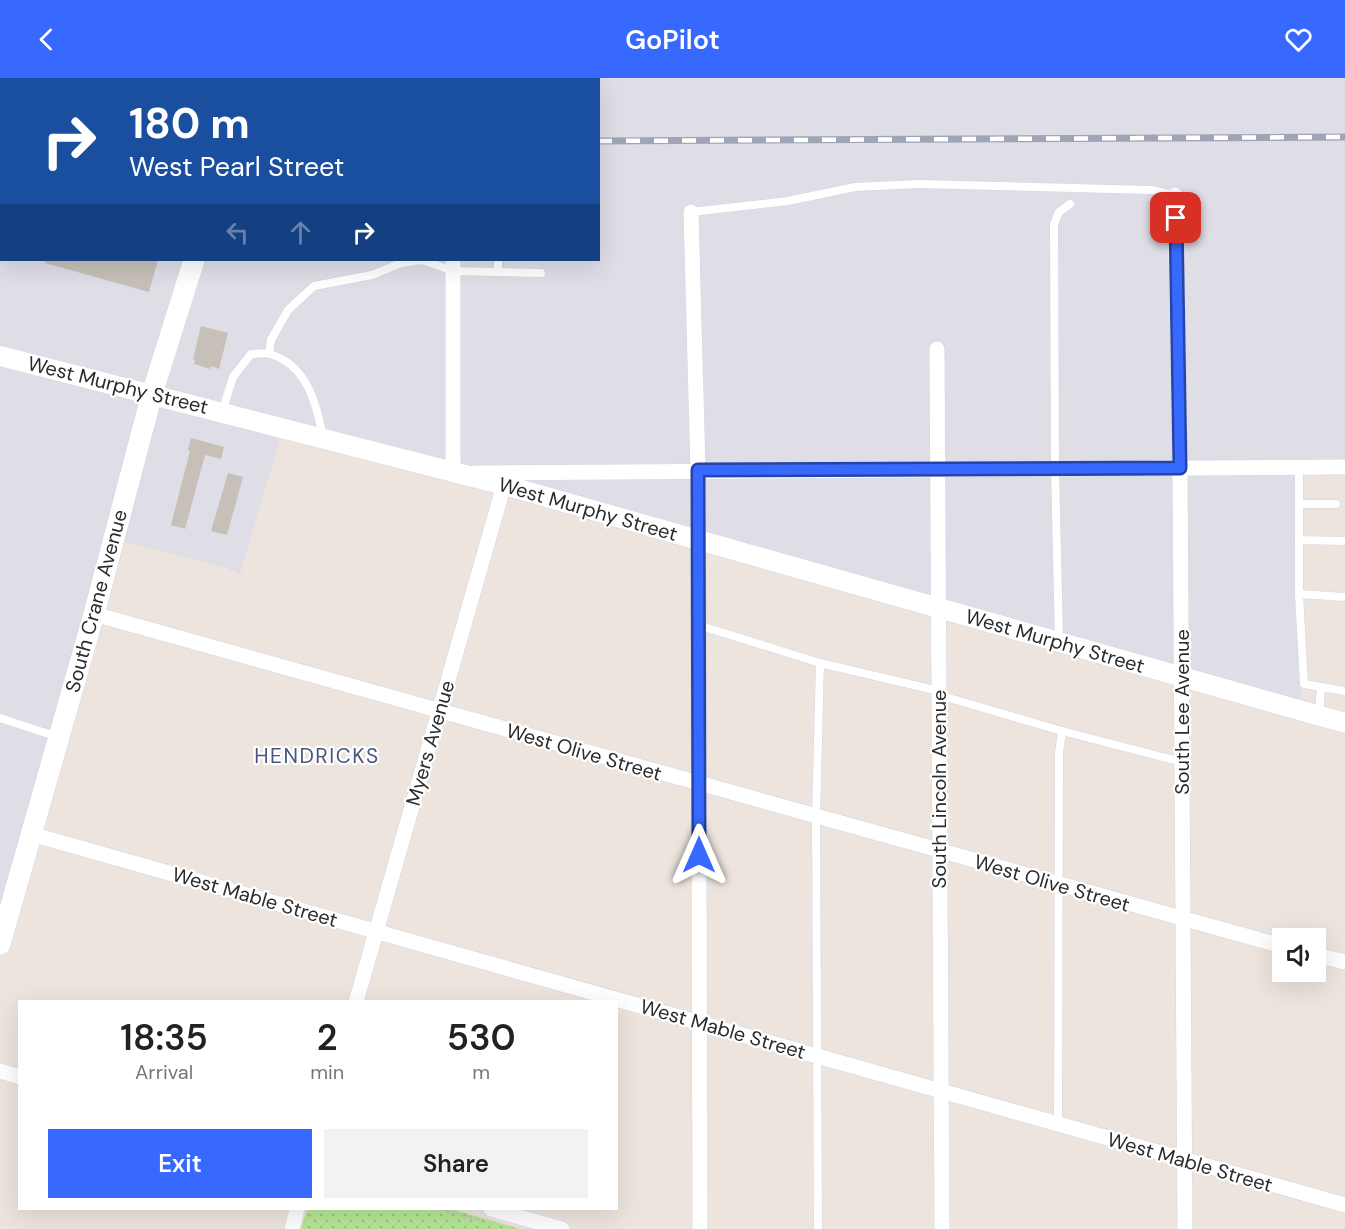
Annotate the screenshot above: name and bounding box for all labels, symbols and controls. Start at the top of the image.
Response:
text: GoPilot [625,22,720,57]
icon: back [30,23,63,56]
icon: heart [1282,23,1315,56]
text: 180 m [129,96,250,151]
icon: right [30,102,108,180]
text: West Pearl Street [129,149,344,184]
pin [1150,192,1201,243]
icon: arrive [1159,201,1192,234]
icon: left [221,216,254,249]
icon: ahead [284,216,317,249]
icon: right [347,216,380,249]
street label: West Murphy Street [25,350,211,420]
street label: West Murphy Street [496,471,681,547]
street label: South Crane Avenue [59,507,133,695]
street label: West Murphy Street [963,603,1148,679]
street label: South Lee Avenue [1169,629,1195,795]
street label: Myers Avenue [400,677,460,809]
street label: South Lincoln Avenue [926,690,952,888]
street label: West Olive Street [503,717,665,787]
district label: HENDRICKS [254,742,380,770]
position arrow [667,823,731,887]
street label: West Olive Street [971,848,1133,918]
street label: West Mable Street [169,861,341,933]
map controls [1272,928,1326,982]
button: sound [1272,928,1326,982]
street label: West Mable Street [637,993,809,1065]
text: 18:35 [120,1014,208,1061]
text: 2 [317,1014,338,1061]
text: 530 [447,1014,516,1061]
text: Arrival [135,1059,193,1085]
text: min [310,1059,344,1085]
text: m [472,1059,490,1085]
street label: West Mable Street [1104,1126,1276,1198]
button: Exit [48,1129,312,1198]
button: Share [324,1129,588,1198]

